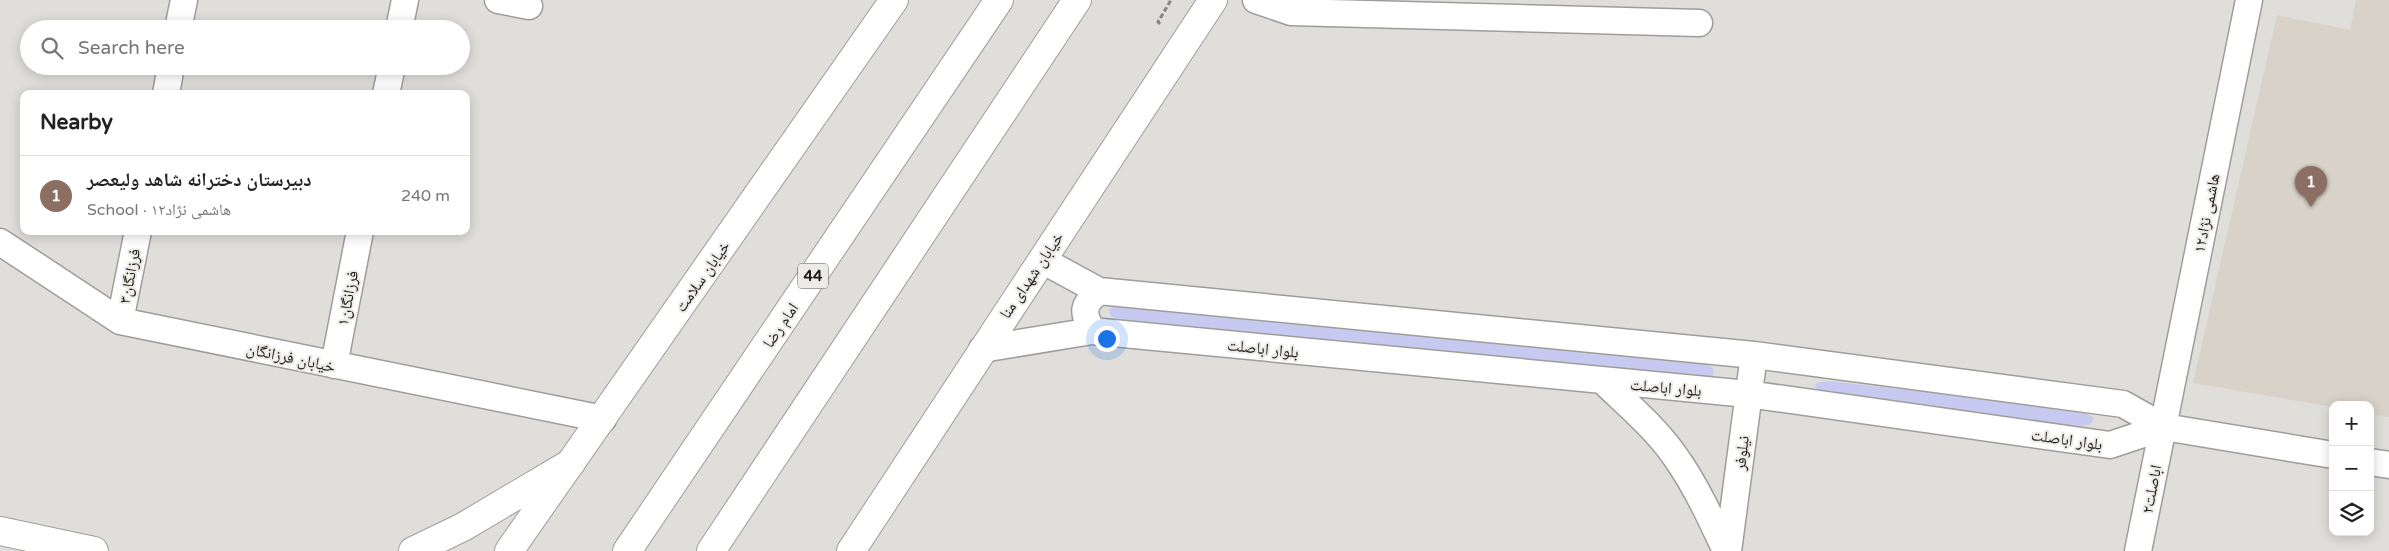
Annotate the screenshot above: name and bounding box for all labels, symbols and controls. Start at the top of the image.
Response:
search box [20,20,470,75]
icon: search [38,34,66,62]
text: Search here [78,37,185,59]
text: Nearby [40,110,113,135]
pin: 1 [2295,166,2327,207]
text: دبیرستان دخترانه شاهد ولیعصر [87,169,311,191]
street label: هاشمی نژاد۱۲ [2190,172,2224,254]
text: 1 [51,186,61,206]
text: 240 m [401,186,450,206]
text: School · هاشمی نژاد۱۲ [87,200,231,220]
street label: خیابان شهدای منا [996,228,1068,323]
street label: خیابان سلامت [671,237,735,316]
street label: فرزانگان۳ [115,247,145,305]
road number: 44 [798,264,828,288]
street label: فرزانگان۱ [333,269,363,327]
street label: امام رضا [759,299,803,352]
your location [1094,326,1120,352]
street label: بلوار اباصلت [1226,335,1300,363]
street label: خیابان فرزانگان [245,339,337,377]
street label: بلوار اباصلت [1629,375,1703,401]
map controls [2329,401,2374,536]
button: + [2329,401,2374,446]
street label: بلوار اباصلت [2030,425,2104,455]
street label: نیلوفر [1730,435,1754,473]
button: − [2329,446,2374,491]
street label: اباصلت۲ [2137,463,2166,515]
button: layers [2329,491,2374,536]

